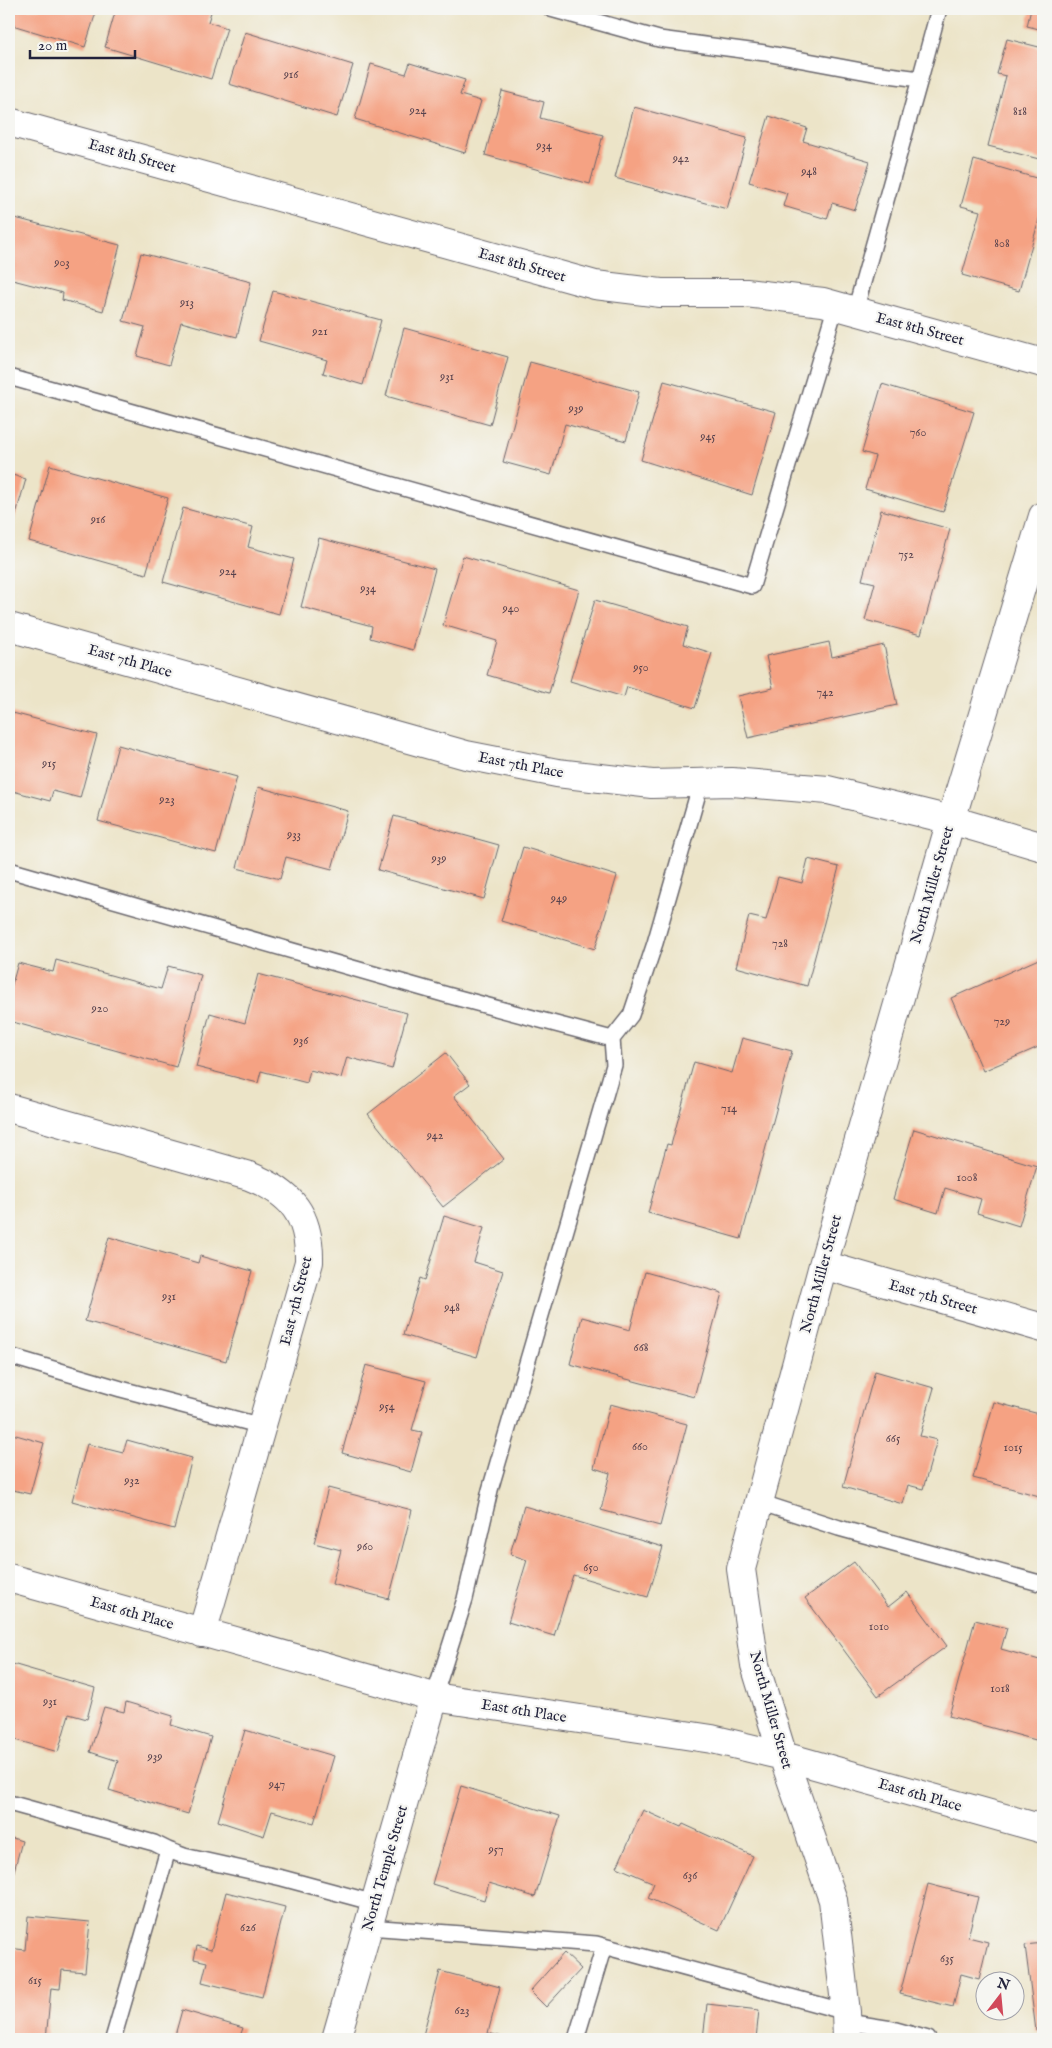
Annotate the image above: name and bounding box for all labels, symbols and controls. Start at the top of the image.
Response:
scale bar [30,28,135,60]
text: 20 m [38,36,68,55]
house number: 916 [283,67,299,82]
house number: 924 [409,103,426,118]
house number: 818 [1013,104,1027,119]
street label: East 8th Street [86,134,178,178]
house number: 934 [535,138,552,153]
house number: 942 [672,151,690,166]
house number: 948 [800,164,817,179]
house number: 808 [994,236,1010,251]
street label: East 8th Street [476,243,568,287]
house number: 903 [53,255,70,270]
house number: 913 [179,295,194,310]
street label: East 8th Street [874,308,966,350]
house number: 921 [311,324,328,339]
house number: 931 [439,369,454,384]
house number: 939 [568,401,583,416]
house number: 760 [910,425,926,440]
house number: 945 [699,429,716,444]
house number: 916 [90,512,106,527]
house number: 752 [898,547,914,562]
house number: 924 [219,564,236,579]
house number: 934 [359,581,376,596]
house number: 940 [502,601,520,616]
street label: East 7th Place [86,640,174,682]
house number: 950 [632,660,649,675]
house number: 742 [816,685,834,700]
street label: East 7th Place [477,747,565,783]
house number: 915 [41,756,57,771]
house number: 923 [158,792,175,807]
street label: North Miller Street [906,824,958,946]
house number: 933 [286,827,301,842]
house number: 939 [431,851,446,866]
house number: 949 [550,891,567,906]
house number: 728 [772,936,788,951]
house number: 920 [91,1001,108,1016]
house number: 729 [994,1014,1010,1029]
house number: 936 [293,1033,309,1048]
house number: 714 [721,1101,737,1116]
house number: 942 [426,1128,444,1143]
house number: 1008 [957,1170,978,1185]
street label: North Miller Street [796,1213,846,1335]
street label: East 7th Street [276,1254,316,1348]
street label: East 7th Street [887,1275,979,1319]
house number: 931 [161,1289,176,1304]
house number: 948 [443,1300,460,1315]
house number: 668 [634,1340,649,1355]
house number: 954 [378,1399,395,1414]
house number: 665 [886,1431,901,1446]
house number: 660 [632,1439,648,1454]
house number: 1015 [1003,1440,1023,1455]
house number: 932 [123,1473,140,1488]
house number: 960 [356,1539,373,1554]
house number: 650 [583,1560,599,1575]
street label: East 6th Place [88,1592,176,1634]
house number: 1010 [869,1619,889,1634]
street label: North Miller Street [745,1649,797,1771]
house number: 1018 [990,1681,1010,1696]
house number: 931 [42,1694,57,1709]
street label: East 6th Place [480,1695,568,1727]
house number: 939 [147,1749,162,1764]
street label: East 6th Place [876,1774,964,1816]
house number: 947 [268,1777,285,1792]
street label: North Temple Street [358,1803,412,1933]
house number: 957 [487,1842,504,1857]
house number: 636 [683,1868,698,1883]
house number: 626 [240,1920,257,1935]
house number: 635 [940,1951,955,1966]
north arrow [974,1970,1024,2020]
house number: 615 [28,1973,43,1988]
text: N [994,1974,1012,1995]
house number: 623 [454,2003,470,2018]

